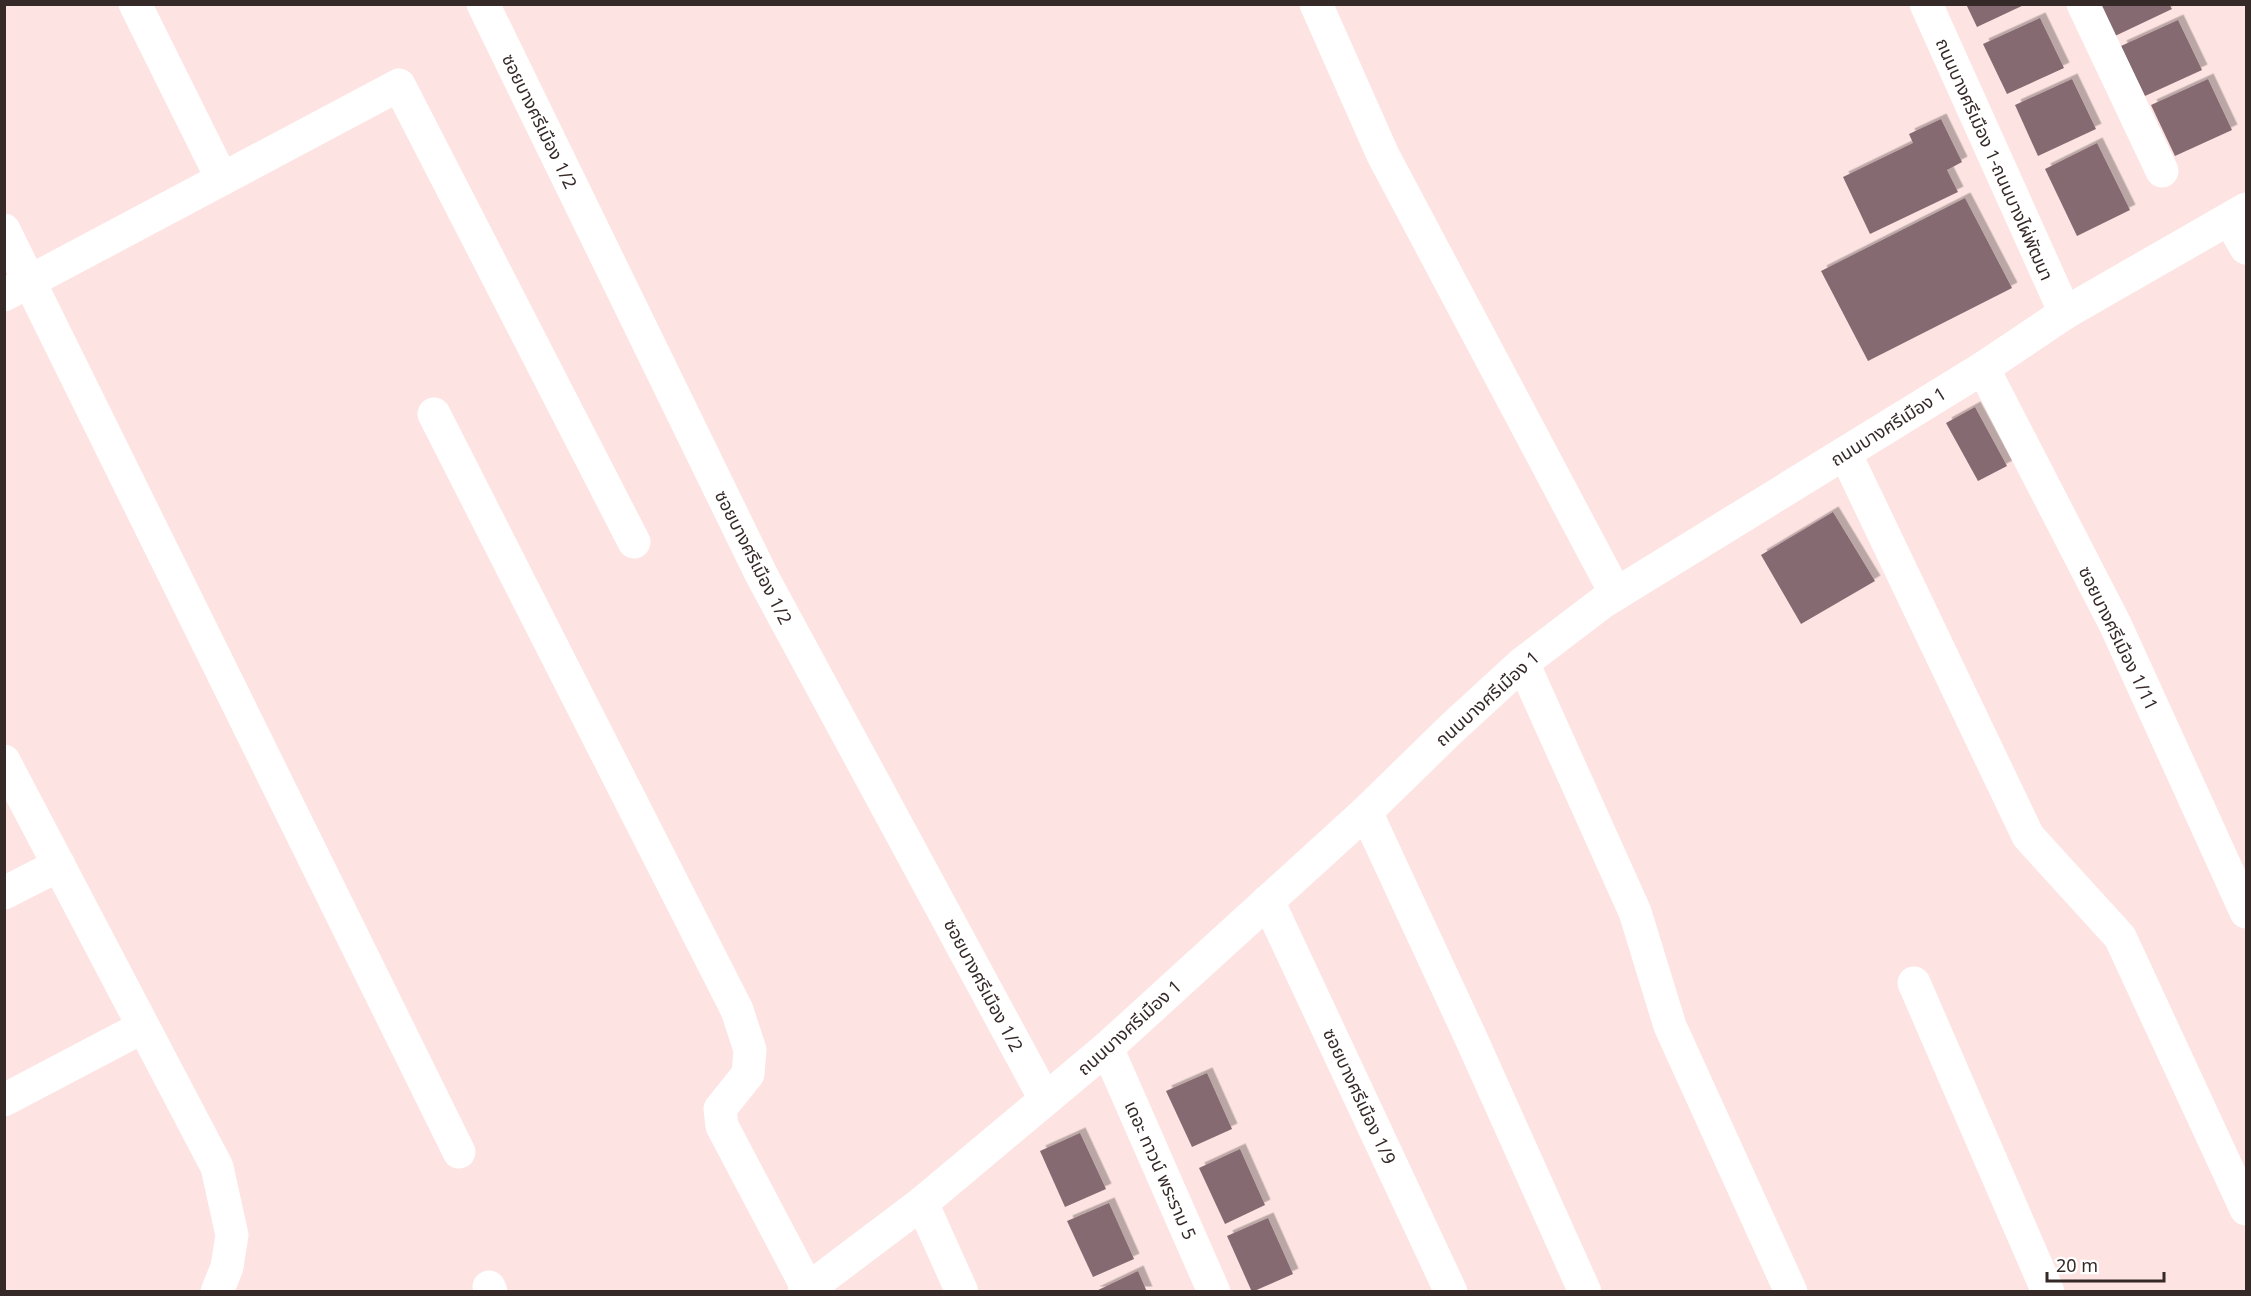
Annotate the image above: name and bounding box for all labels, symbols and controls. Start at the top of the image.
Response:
street label: ถนนบางศรีเมือง 1-ถนนบางไผ่พัฒนา [1931,34,2059,284]
street label: ซอยบางศรีเมือง 1/2 [497,50,583,192]
street label: ถนนบางศรีเมือง 1 [1826,381,1950,471]
street label: ซอยบางศรีเมือง 1/2 [710,486,798,628]
street label: ซอยบางศรีเมือง 1/11 [2074,562,2164,714]
street label: ถนนบางศรีเมือง 1 [1430,645,1544,751]
street label: ซอยบางศรีเมือง 1/2 [939,914,1029,1056]
street label: ถนนบางศรีเมือง 1 [1072,974,1186,1080]
street label: ซอยบางศรีเมือง 1/9 [1318,1024,1402,1168]
street label: เดอะ ทาวน์ พระราม 5 [1120,1097,1202,1243]
scale bar [2047,1245,2164,1283]
text: 20 m [2056,1253,2098,1277]

